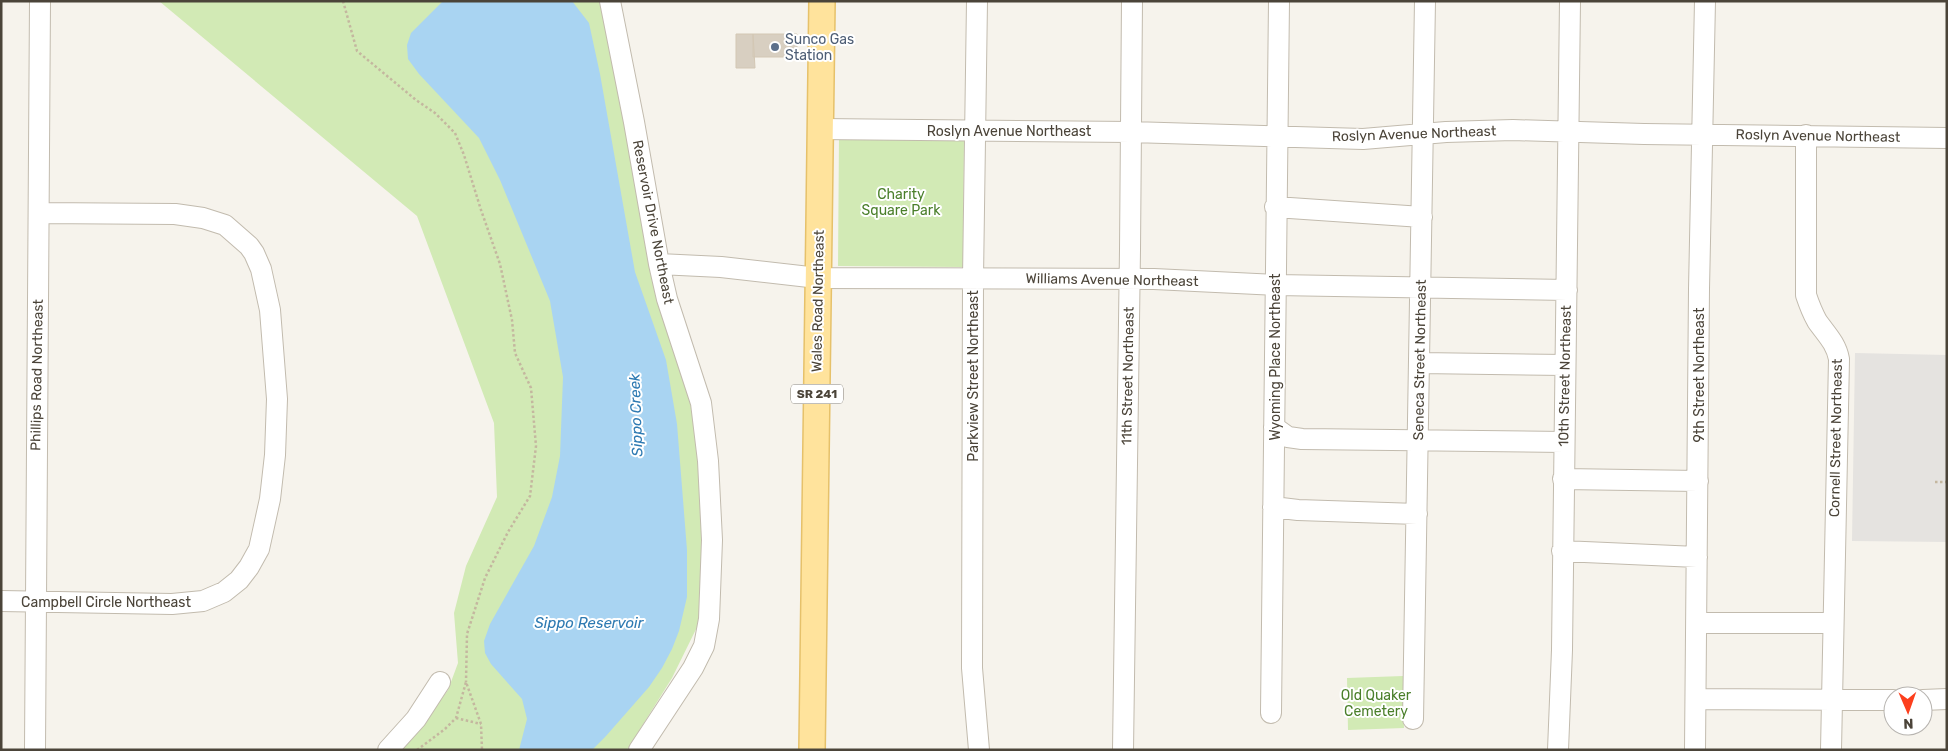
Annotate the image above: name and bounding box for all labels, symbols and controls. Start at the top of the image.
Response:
place label: Sunco Gas Station [785,31,854,64]
marker: Sunco Gas Station [769,41,781,53]
street label: Roslyn Avenue Northeast [927,123,1092,140]
street label: Roslyn Avenue Northeast [1331,123,1497,145]
street label: Roslyn Avenue Northeast [1736,126,1901,146]
street label: Reservoir Drive Northeast [629,138,677,306]
park label: Charity Square Park [862,186,941,219]
street label: Wales Road Northeast [808,229,828,372]
street label: Williams Avenue Northeast [1025,270,1199,290]
street label: Wyoming Place Northeast [1267,273,1284,441]
street label: Seneca Street Northeast [1410,279,1430,441]
street label: Parkview Street Northeast [965,290,982,462]
street label: Phillips Road Northeast [27,298,47,451]
street label: 10th Street Northeast [1555,305,1575,447]
street label: 11th Street Northeast [1118,306,1138,445]
street label: 9th Street Northeast [1691,307,1708,442]
street label: Cornell Street Northeast [1826,358,1846,517]
water label: Sippo Creek [626,373,646,457]
road number: SR 241 [791,384,843,404]
street label: Campbell Circle Northeast [21,594,191,611]
water label: Sippo Reservoir [535,614,645,632]
north arrow [1883,686,1933,736]
park label: Old Quaker Cemetery [1341,687,1412,720]
text: N [1903,715,1914,732]

